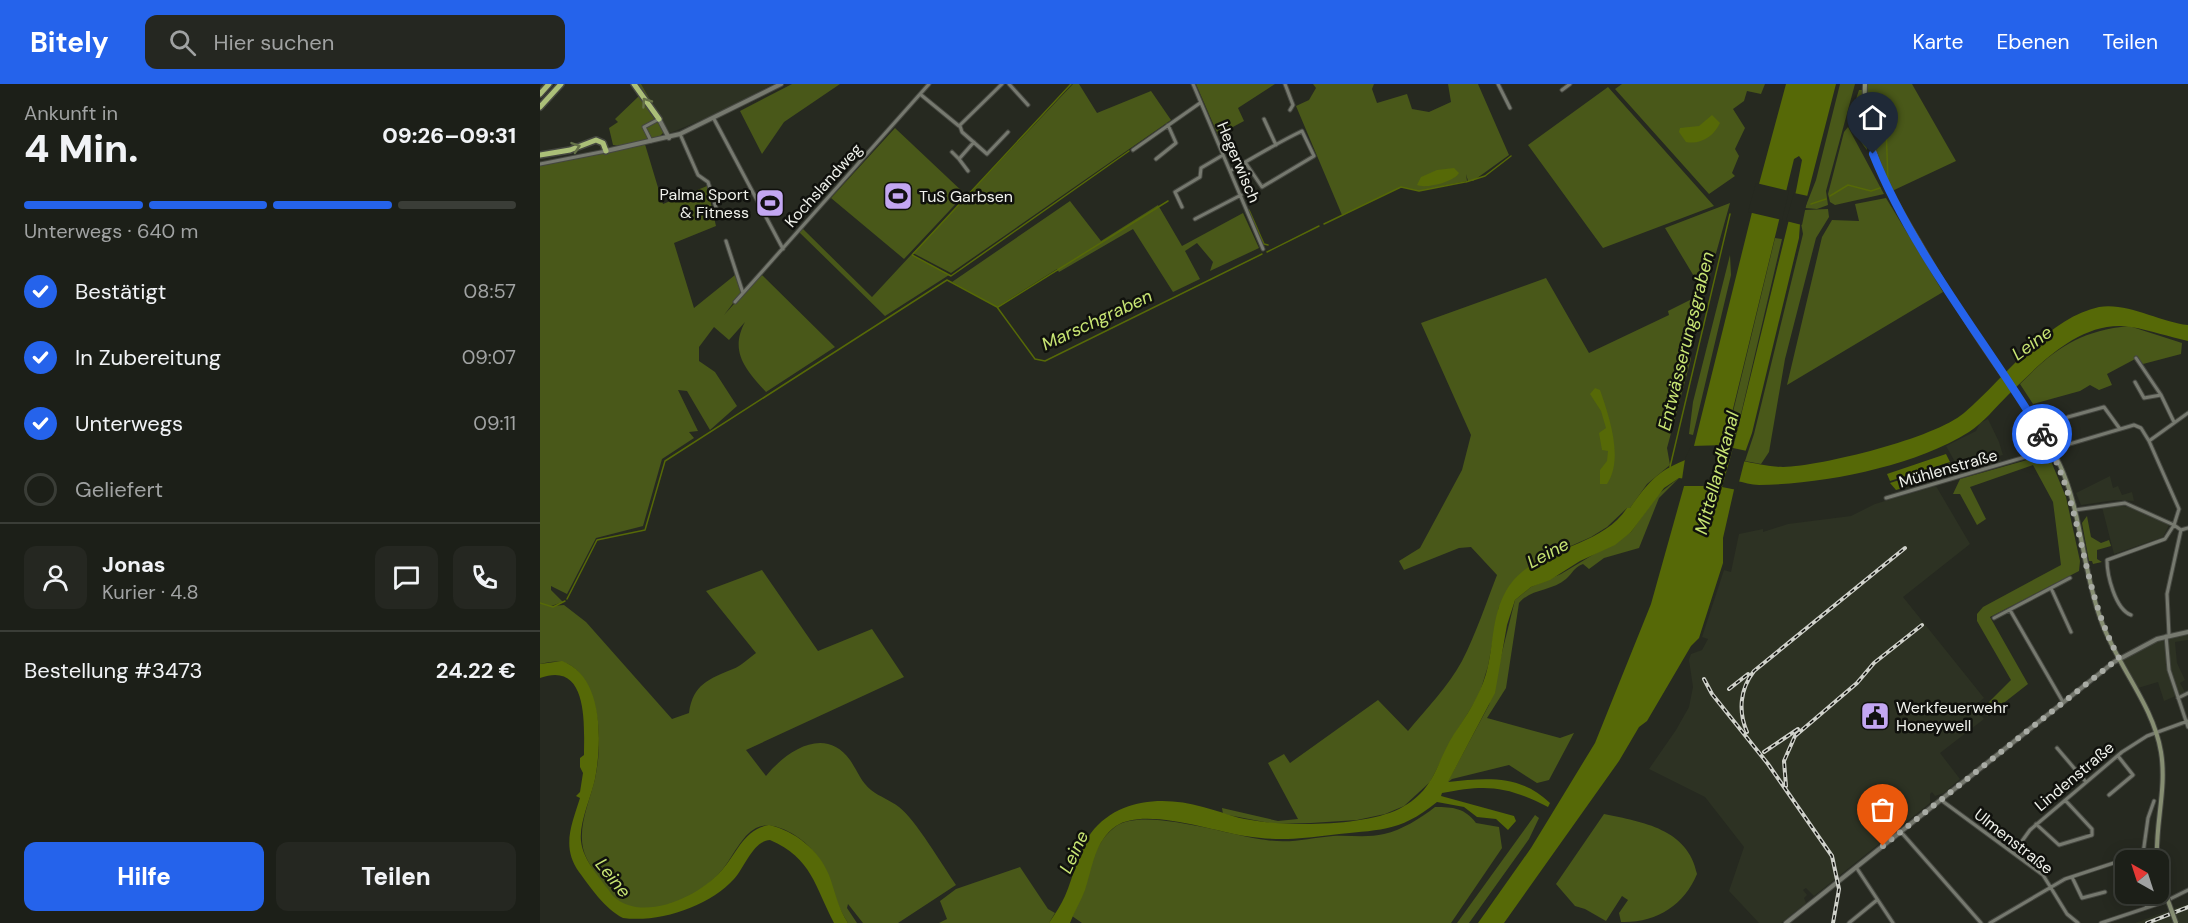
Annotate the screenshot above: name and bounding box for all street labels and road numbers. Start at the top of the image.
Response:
street label: Hegerwisch [1212,119,1265,206]
street label: Kochslandweg [780,139,867,232]
street label: Mühlenstraße [1896,444,2000,493]
street label: Lindenstraße [2030,737,2119,816]
street label: Ulmenstraße [1970,804,2057,879]

